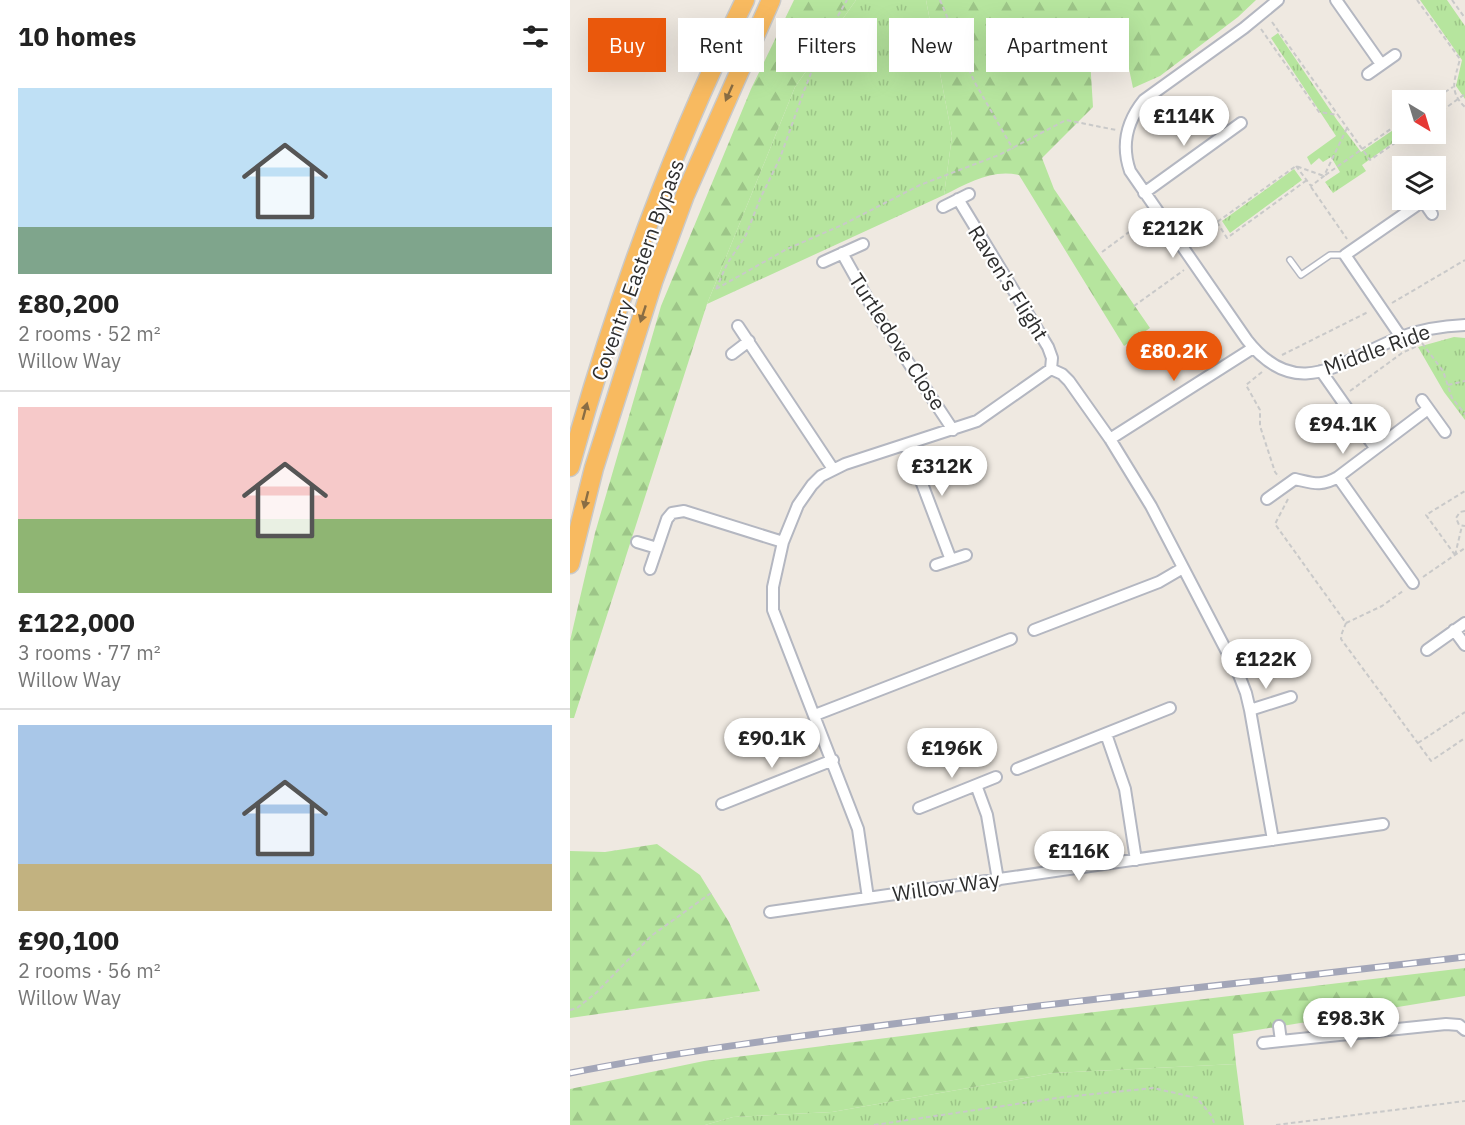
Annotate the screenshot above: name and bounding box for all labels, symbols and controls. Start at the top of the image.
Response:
chip: Buy [588,18,666,72]
chip: Rent [678,18,764,72]
chip: Filters [776,18,877,72]
chip: New [889,18,974,72]
chip: Apartment [986,18,1129,72]
text: 10 homes [18,19,136,53]
icon: filters [519,20,552,53]
one-way arrow [724,84,734,102]
north arrow [1392,90,1446,144]
map controls [1392,90,1446,210]
pin: £114K [1142,96,1226,147]
text: £114K [1153,102,1215,129]
icon: home [231,127,339,235]
street label: Coventry Eastern Bypass [584,155,690,384]
button: layers [1392,156,1446,210]
pin: £212K [1131,208,1215,259]
text: £212K [1142,214,1204,241]
street label: Raven's Flight [962,220,1055,345]
street label: Turtledove Close [843,268,953,415]
text: £80,200 [18,286,119,320]
one-way arrow [638,305,647,323]
street label: Middle Ride [1320,317,1434,381]
text: 2 rooms · 52 m² [18,320,161,347]
pin: £80.2K [1125,331,1223,382]
text: £80.2K [1140,337,1208,364]
text: Willow Way [18,347,121,374]
one-way arrow [581,402,591,420]
pin: £94.1K [1294,404,1392,455]
text: £94.1K [1309,410,1377,437]
icon: home [231,446,339,554]
pin: £312K [900,446,984,497]
text: £312K [911,452,973,479]
one-way arrow [580,491,590,509]
text: £122,000 [18,605,135,639]
text: 3 rooms · 77 m² [18,639,161,666]
pin: £122K [1224,639,1308,690]
text: £122K [1235,645,1297,672]
text: Willow Way [18,666,121,693]
pin: £90.1K [723,718,821,769]
text: £90.1K [738,724,806,751]
pin: £196K [910,728,994,779]
text: £196K [921,734,983,761]
icon: home [231,764,339,872]
pin: £116K [1037,831,1121,882]
text: £116K [1048,837,1110,864]
street label: Willow Way [890,865,1002,907]
text: £90,100 [18,923,119,957]
text: 2 rooms · 56 m² [18,957,161,984]
text: Willow Way [18,984,121,1011]
pin: £98.3K [1302,998,1400,1049]
text: £98.3K [1317,1004,1385,1031]

